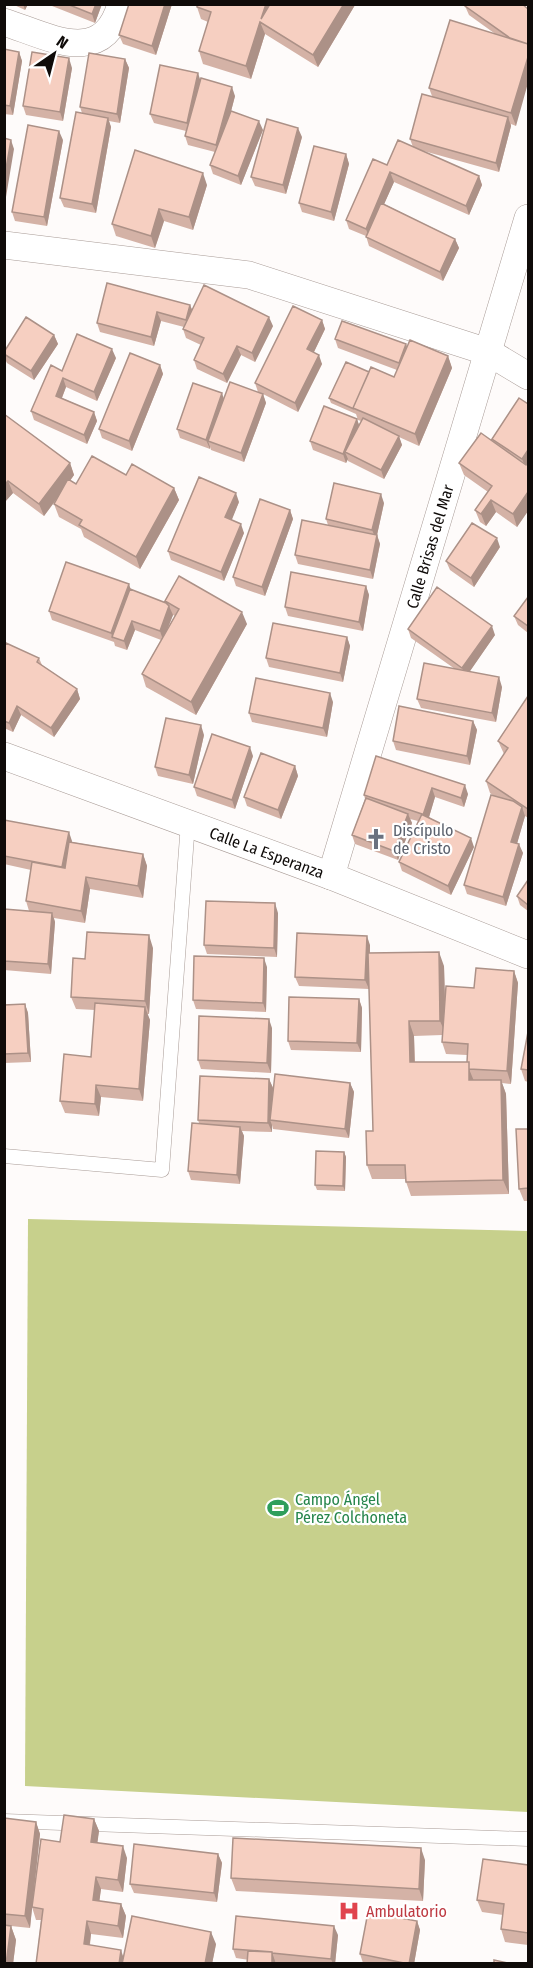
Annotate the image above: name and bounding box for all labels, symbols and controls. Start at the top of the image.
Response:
north arrow [24,24,84,84]
text: N [53,32,72,53]
street label: Calle Brisas del Mar [402,482,457,611]
place label: Discípulo de Cristo [393,821,453,858]
street label: Calle La Esperanza [207,823,327,882]
church icon: Discípulo de Cristo [364,827,388,851]
place label: Campo Ángel Pérez Colchoneta [295,1490,407,1527]
sports icon: Campo Ángel Pérez Colchoneta [266,1496,290,1520]
hospital icon: Ambulatorio [337,1899,361,1923]
place label: Ambulatorio [366,1902,447,1921]

